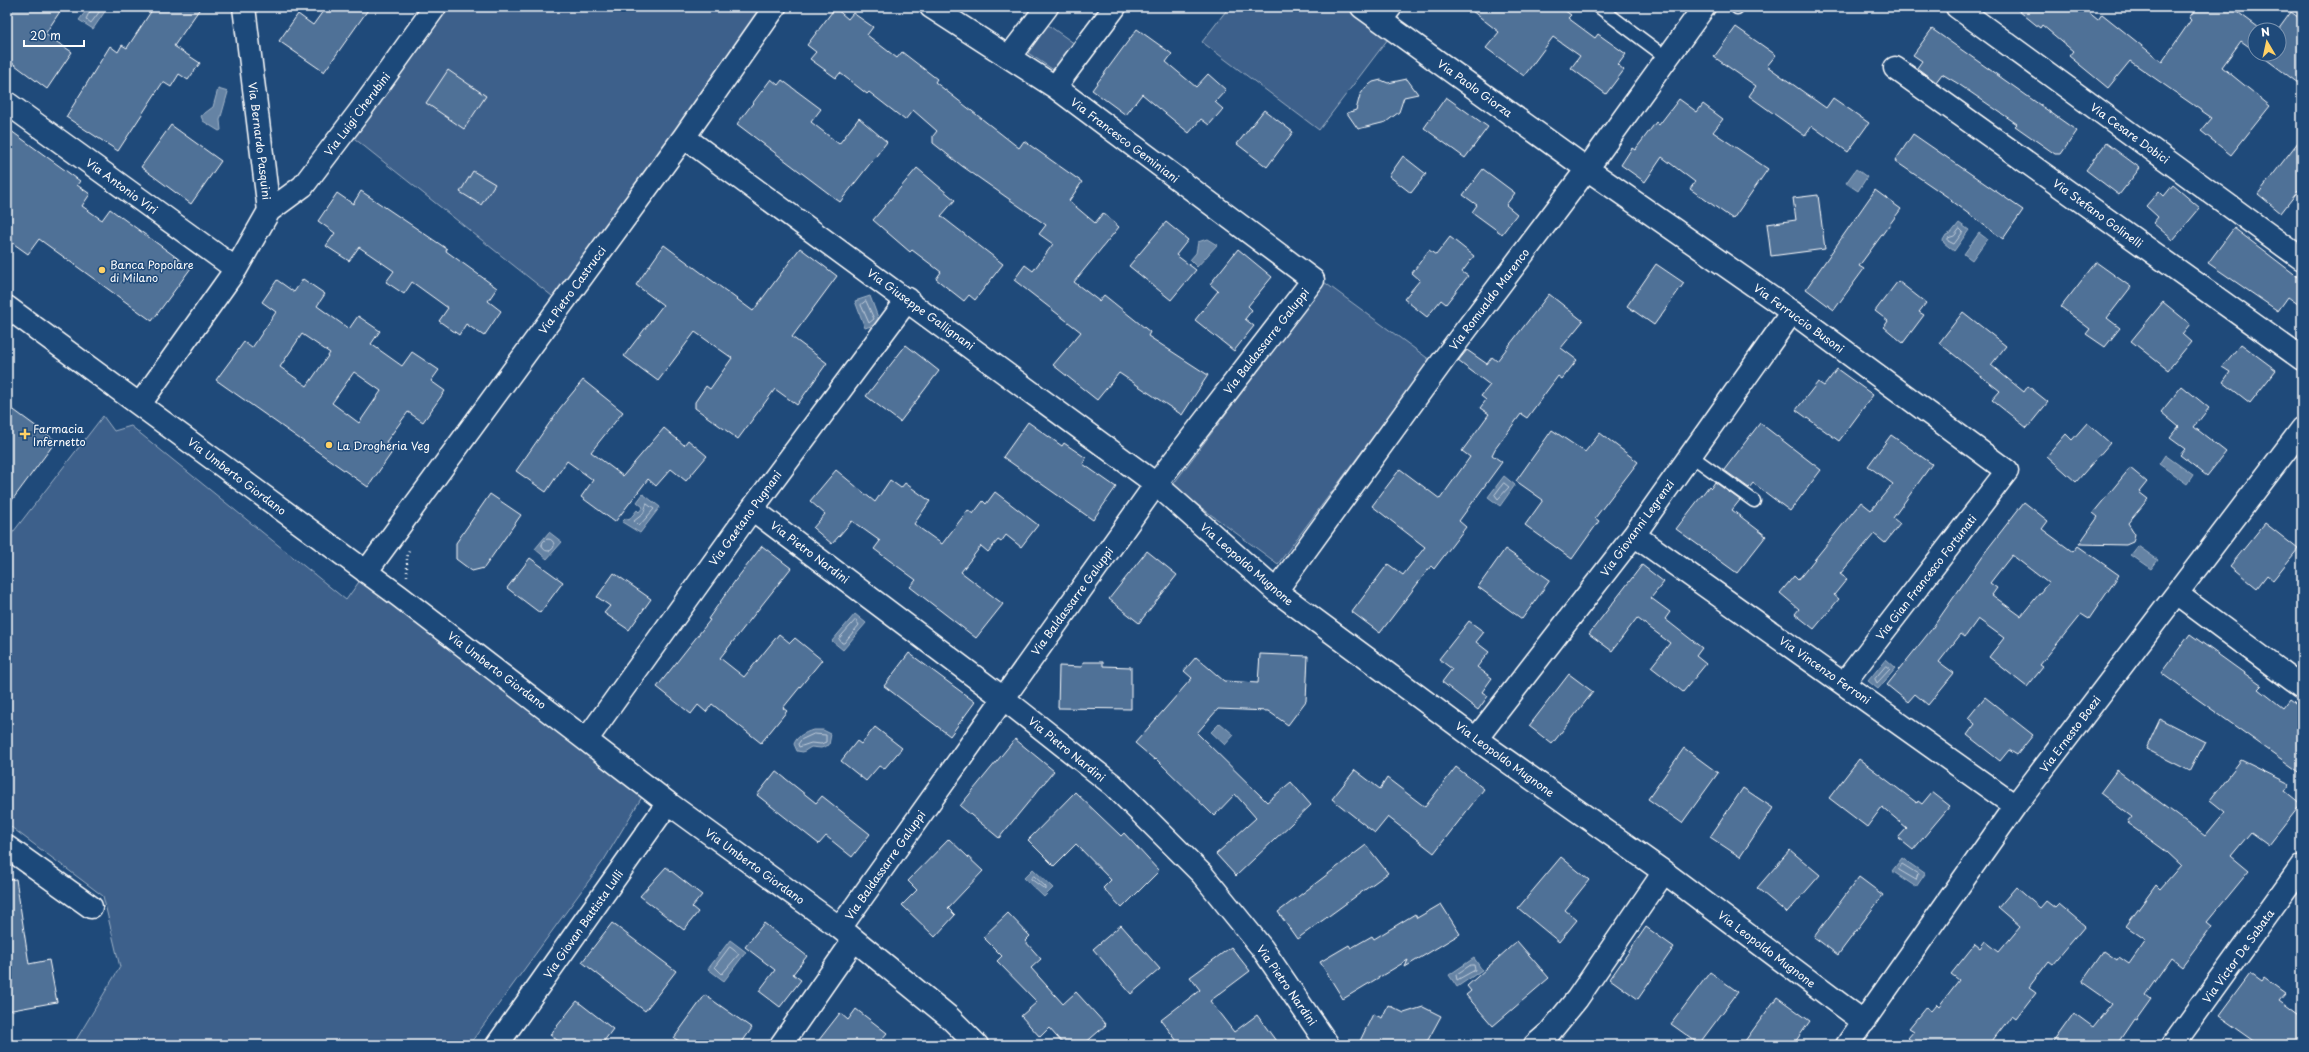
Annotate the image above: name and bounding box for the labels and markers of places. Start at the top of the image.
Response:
place label: Banca Popolare di Milano [110,256,194,286]
marker: Banca Popolare di Milano [97,265,107,275]
place label: Farmacia Infernetto [33,420,86,450]
marker: Farmacia Infernetto [20,429,30,439]
place label: La Drogheria Veg [337,437,430,454]
marker: La Drogheria Veg [324,440,334,450]

